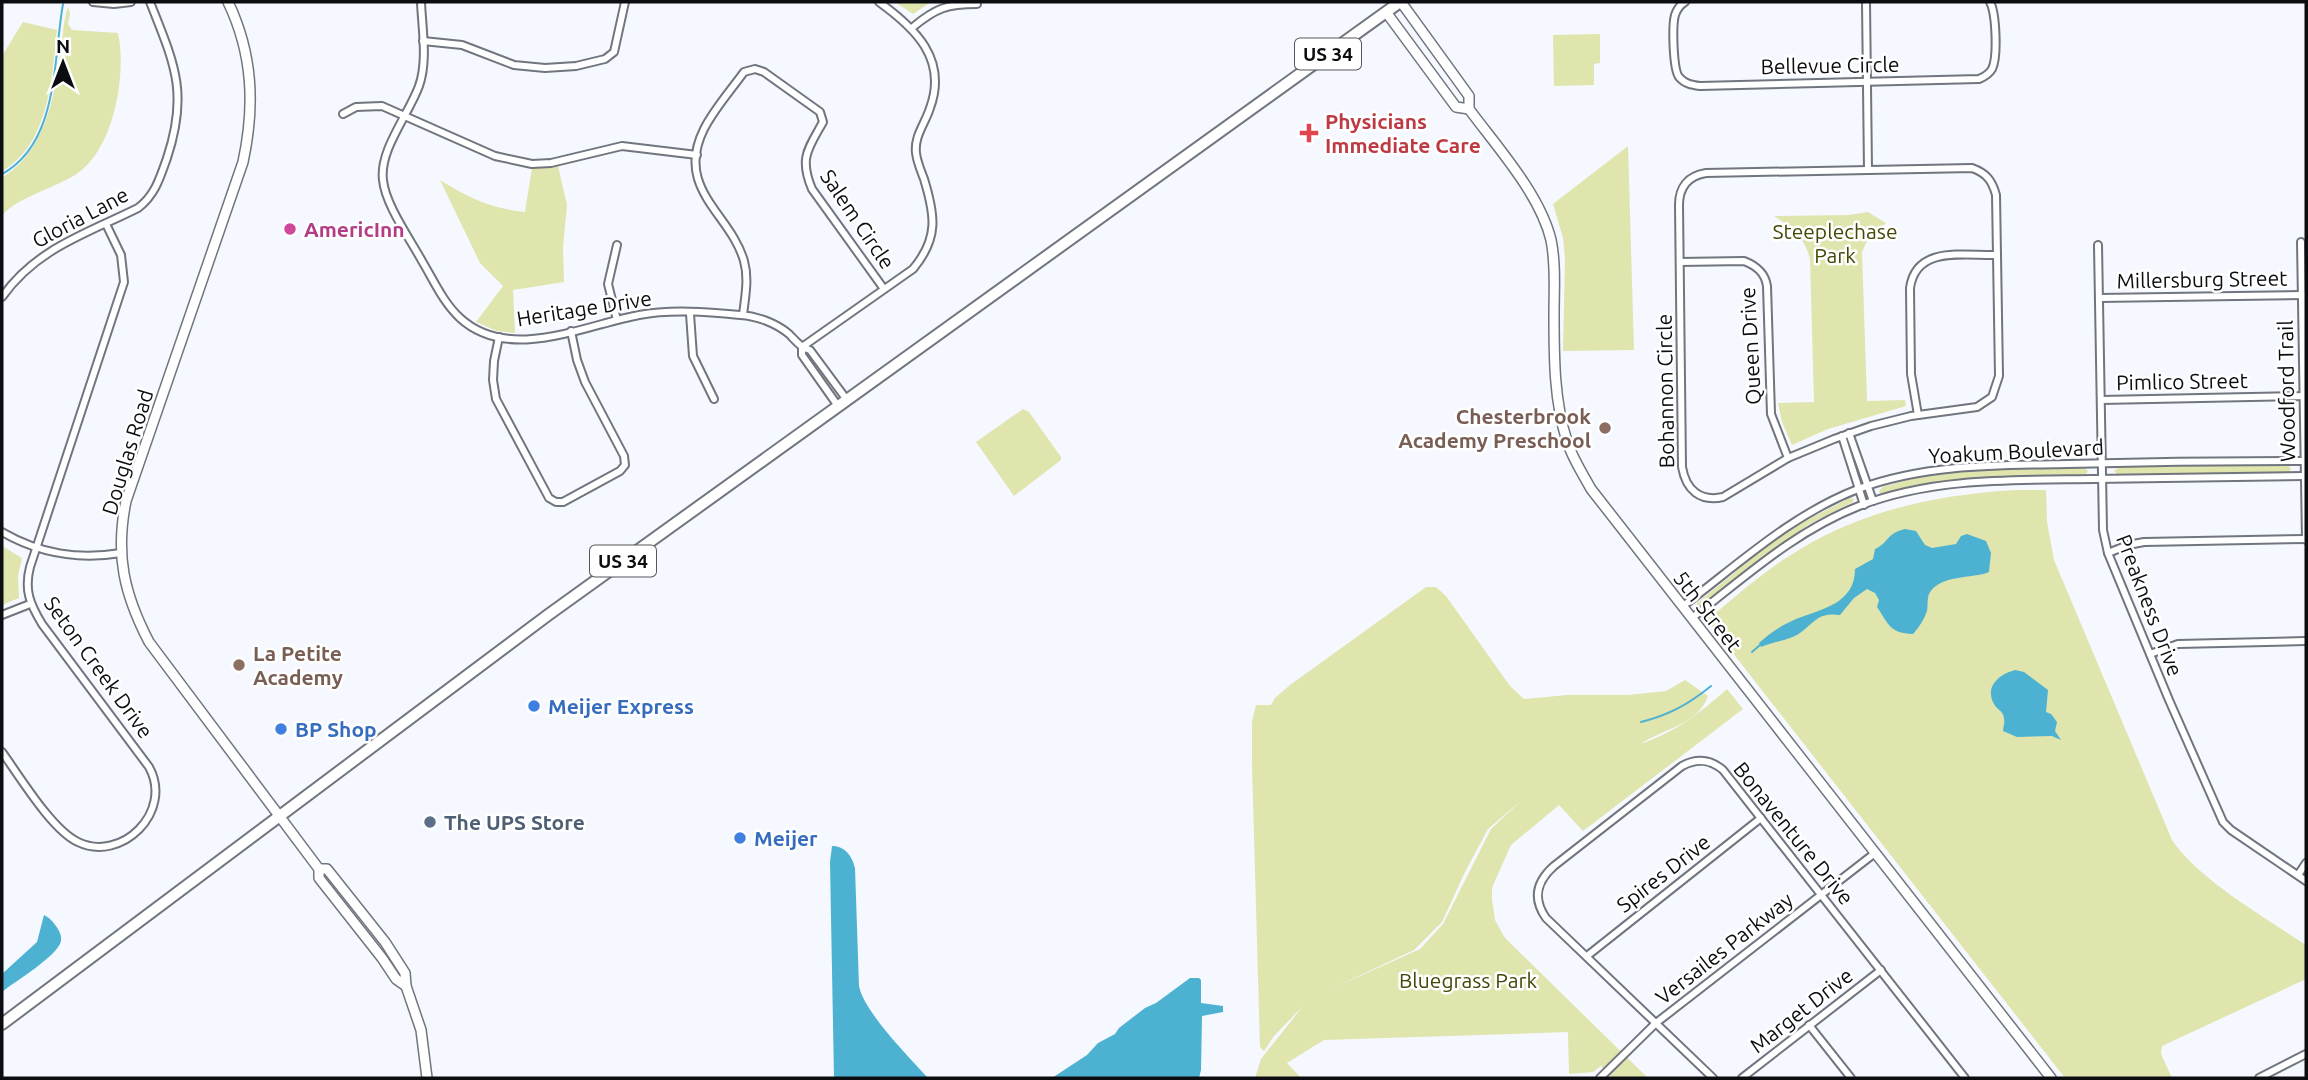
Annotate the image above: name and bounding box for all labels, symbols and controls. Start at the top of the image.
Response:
north arrow [28,28,98,98]
text: N [56,35,70,57]
road number: US 34 [1295,38,1361,70]
street label: Bellevue Circle [1760,52,1900,78]
place label: Physicians Immediate Care [1325,109,1481,157]
marker: Physicians Immediate Care [1299,123,1319,143]
street label: Salem Circle [816,165,900,273]
street label: Gloria Lane [28,182,132,252]
place label: AmericInn [304,217,405,241]
park label: Steeplechase Park [1772,219,1898,267]
marker: AmericInn [282,221,298,237]
street label: Millersburg Street [2116,266,2288,292]
street label: Heritage Drive [515,285,653,331]
street label: Queen Drive [1735,286,1765,406]
street label: Bohannon Circle [1652,314,1678,468]
street label: Woodford Trail [2273,320,2299,462]
street label: Pimlico Street [2116,368,2248,394]
street label: Douglas Road [97,386,157,518]
place label: Chesterbrook Academy Preschool [1398,404,1591,452]
marker: Chesterbrook Academy Preschool [1597,420,1613,436]
street label: Yoakum Boulevard [1928,434,2104,468]
street label: Preakness Drive [2112,531,2188,679]
road number: US 34 [590,546,656,576]
street label: 5th Street [1669,566,1747,656]
street label: Seton Creek Drive [40,592,158,742]
place label: La Petite Academy [253,641,343,689]
marker: La Petite Academy [231,657,247,673]
place label: Meijer Express [548,694,694,718]
marker: Meijer Express [526,698,542,714]
place label: BP Shop [295,717,377,741]
marker: BP Shop [273,721,289,737]
street label: Bonaventure Drive [1729,757,1859,909]
place label: The UPS Store [444,810,585,834]
marker: The UPS Store [422,814,438,830]
place label: Meijer [754,826,818,850]
street label: Spires Drive [1612,829,1714,917]
marker: Meijer [732,830,748,846]
street label: Versailes Parkway [1651,887,1797,1009]
street label: Marget Drive [1745,963,1857,1057]
park label: Bluegrass Park [1399,968,1537,992]

